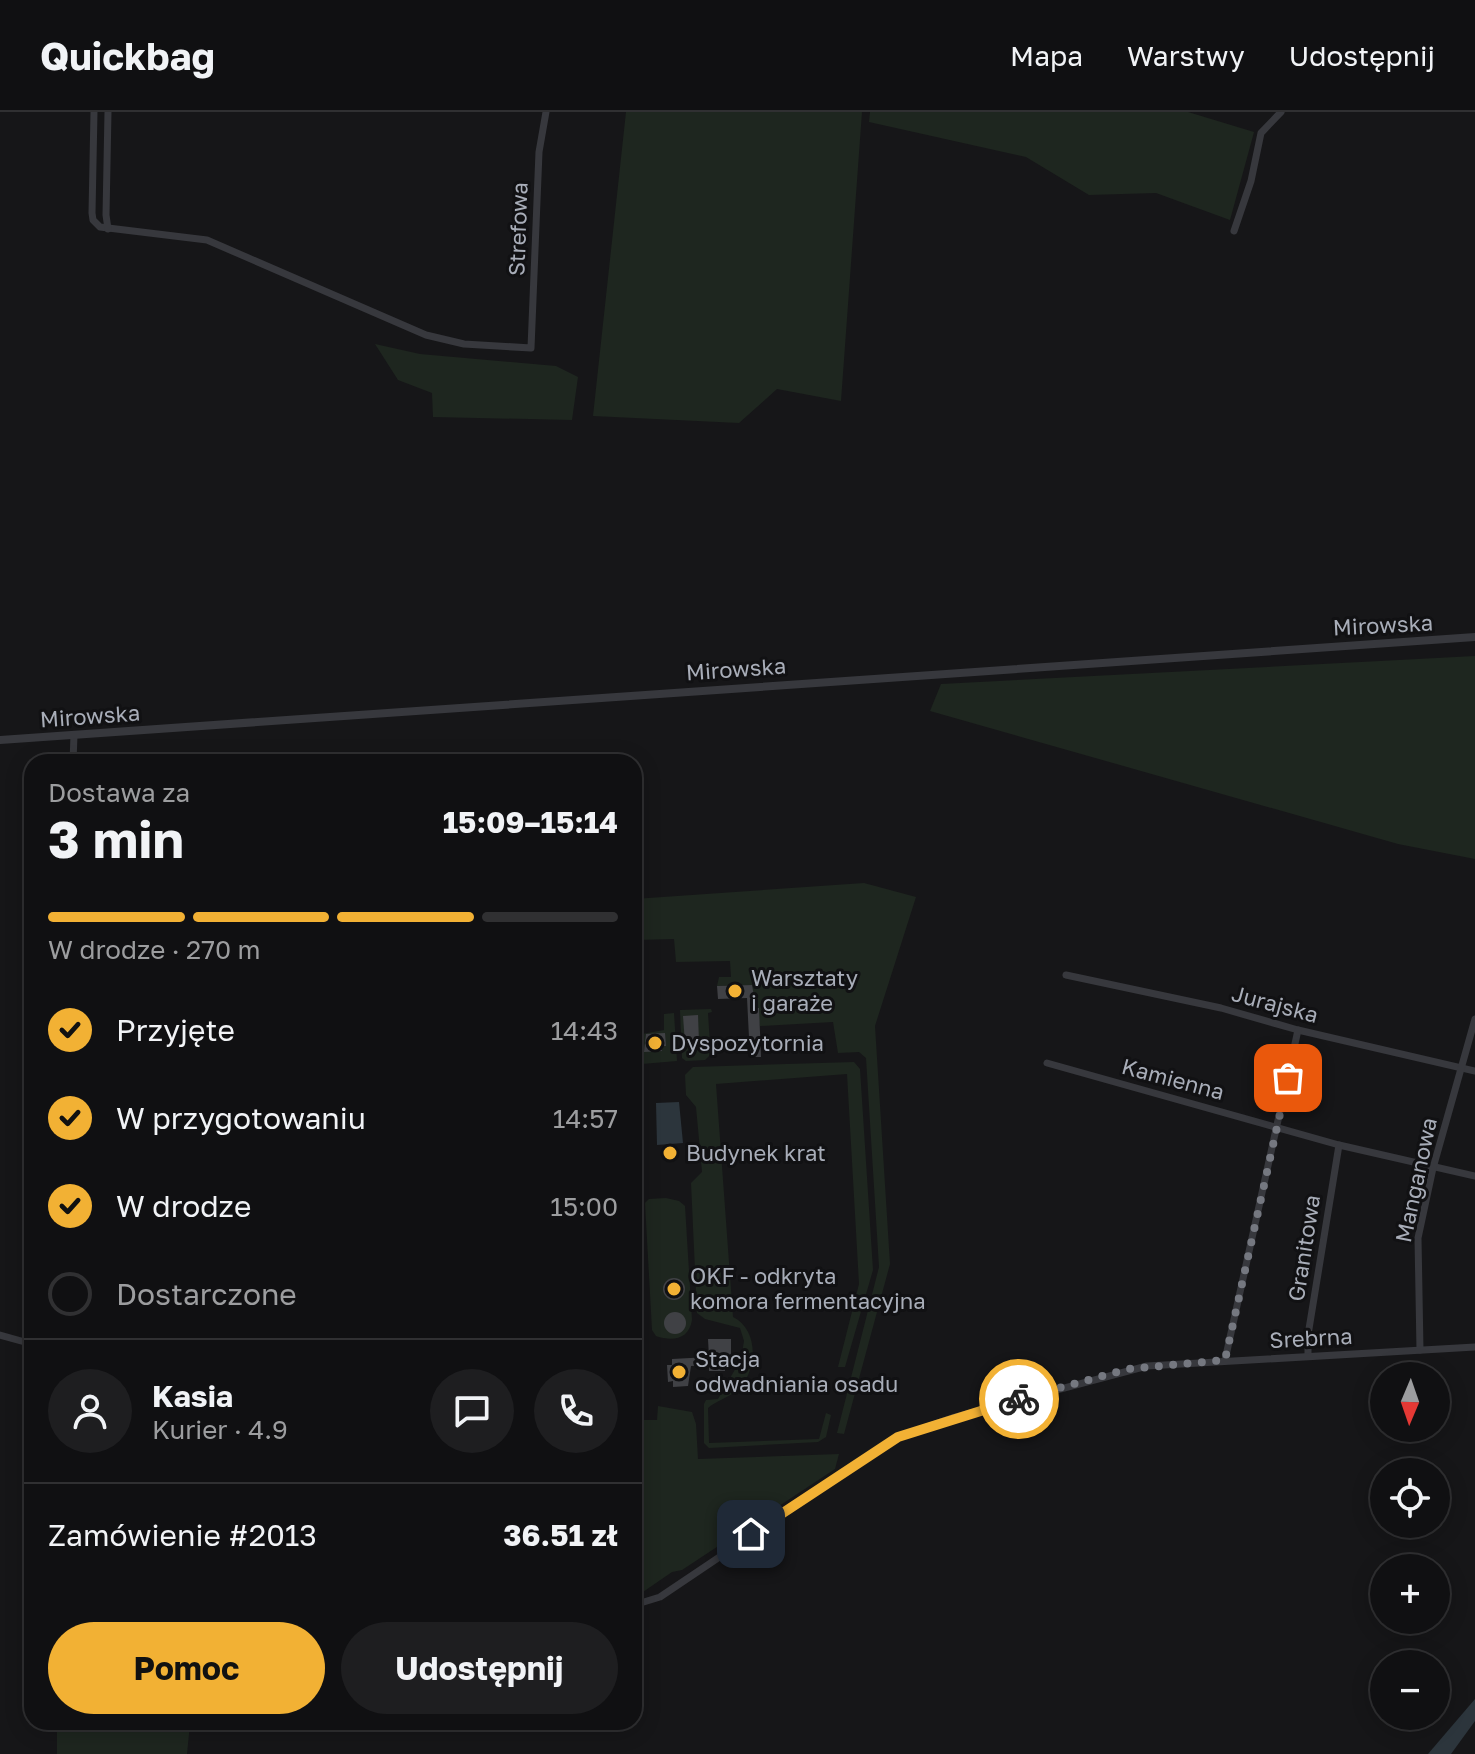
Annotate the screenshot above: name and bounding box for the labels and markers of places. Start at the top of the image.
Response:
place label: Warsztaty i garaże [751,964,858,1016]
marker: Warsztaty i garaże [726,982,744,1000]
place label: Dyspozytornia [671,1029,824,1056]
marker: Dyspozytornia [646,1034,664,1052]
pin [1254,1044,1322,1112]
place label: Budynek krat [686,1139,826,1166]
marker: Budynek krat [661,1144,679,1162]
place label: OKF - odkryta komora fermentacyjna [690,1262,926,1314]
marker: OKF - odkryta komora fermentacyjna [665,1280,683,1298]
place label: Stacja odwadniania osadu [695,1345,898,1397]
marker: Stacja odwadniania osadu [670,1363,688,1381]
pin [717,1500,785,1568]

